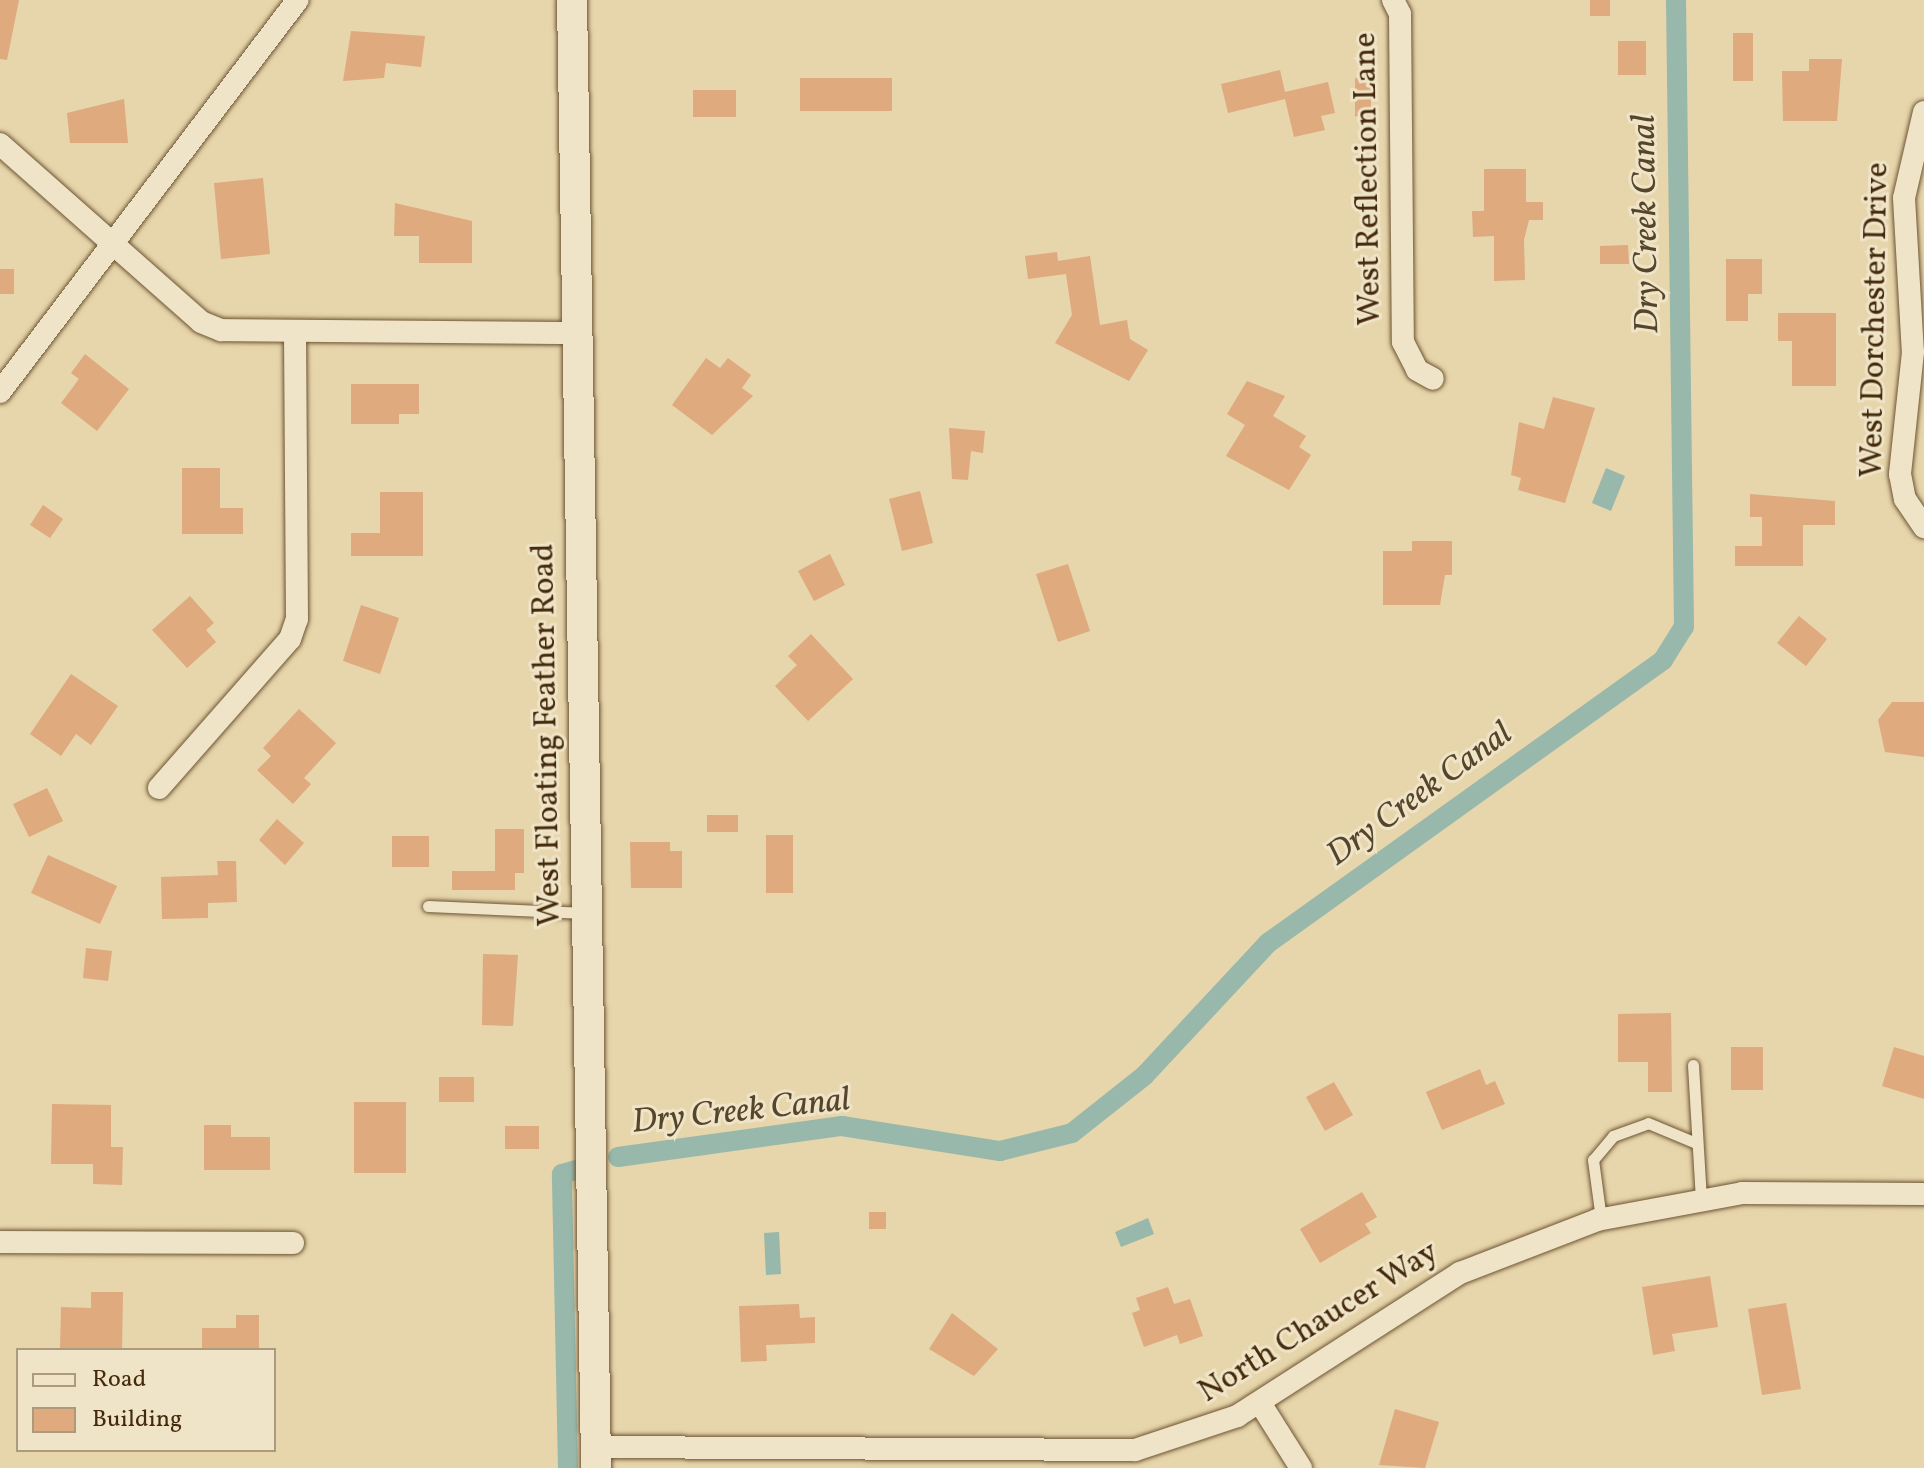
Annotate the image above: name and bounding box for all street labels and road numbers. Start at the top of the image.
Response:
street label: West Reflection Lane [1347,32,1391,326]
street label: West Dorchester Drive [1854,162,1898,478]
street label: West Floating Feather Road [525,543,571,927]
street label: North Chaucer Way [1192,1234,1446,1412]

